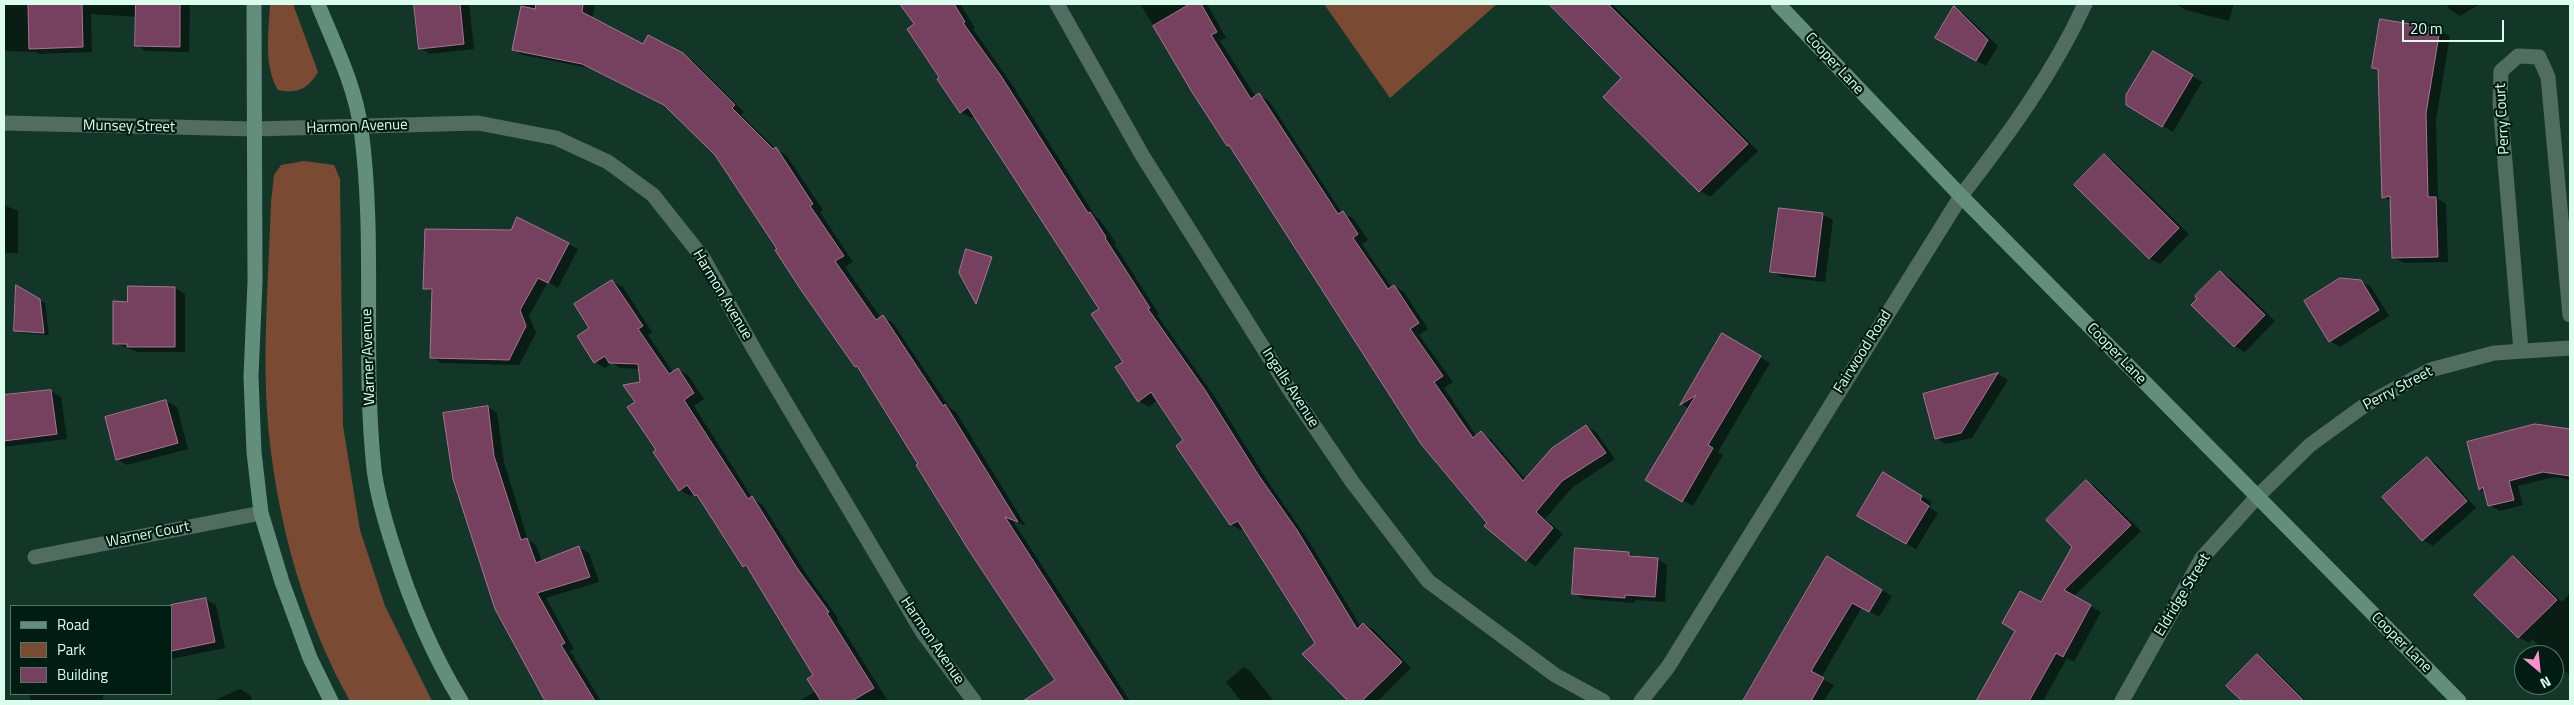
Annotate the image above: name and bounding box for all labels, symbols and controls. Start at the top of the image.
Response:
scale bar [2404,10,2506,42]
text: 20 m [2410,17,2443,40]
street label: Cooper Lane [1801,29,1867,99]
street label: Perry Court [2492,83,2514,155]
street label: Harmon Avenue [306,116,408,138]
street label: Munsey Street [83,117,175,137]
street label: Harmon Avenue [688,247,756,343]
street label: Fairwood Road [1830,307,1896,397]
street label: Warner Avenue [358,308,380,406]
street label: Cooper Lane [2082,320,2150,388]
street label: Ingalls Avenue [1258,345,1322,431]
street label: Perry Street [2360,363,2436,415]
street label: Warner Court [105,518,191,552]
street label: Eldridge Street [2151,550,2215,640]
street label: Harmon Avenue [896,594,968,688]
legend [10,605,172,695]
street label: Cooper Lane [2367,609,2435,677]
text: Road [57,613,89,636]
text: Park [57,638,86,661]
north arrow [2514,645,2564,695]
text: Building [57,663,108,686]
text: N [2537,671,2555,694]

